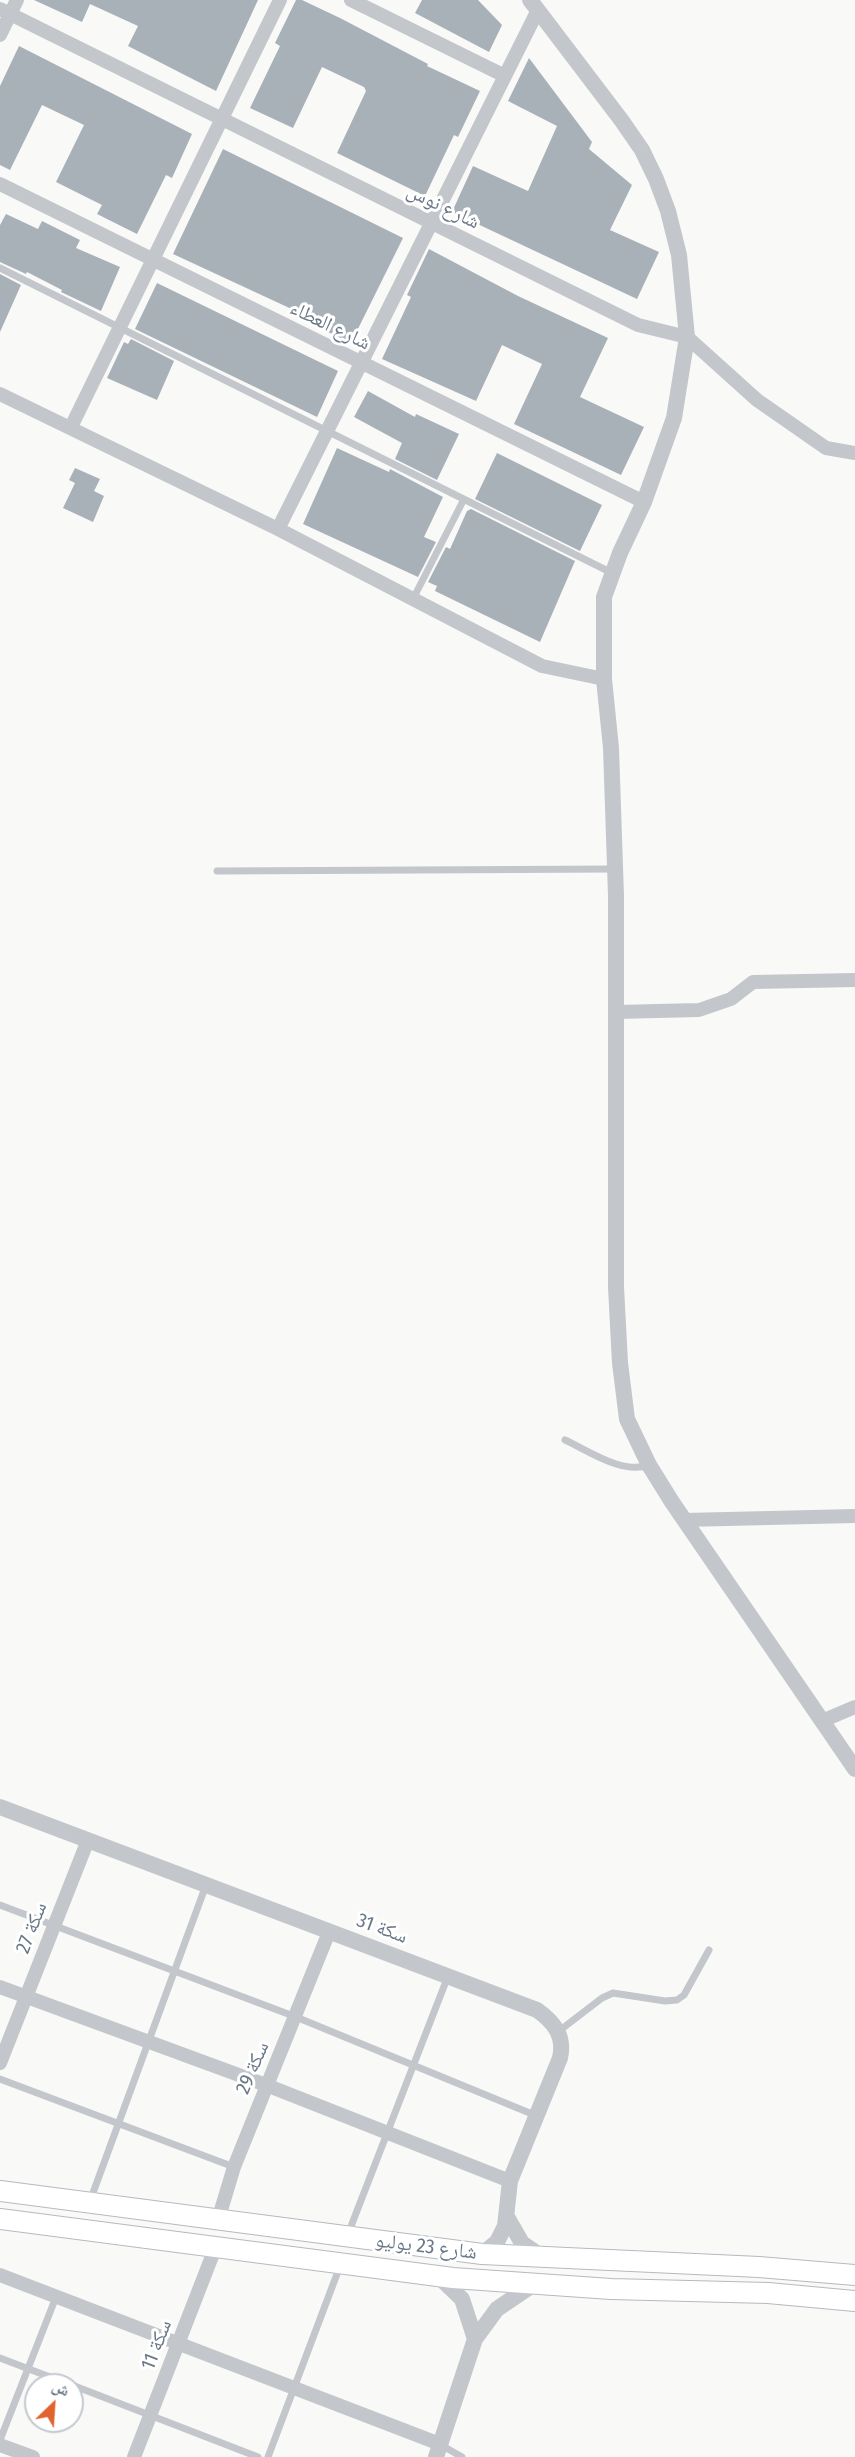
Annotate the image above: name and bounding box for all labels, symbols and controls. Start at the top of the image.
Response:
street label: شارع نوس [403,179,483,235]
street label: شارع العطاء [286,296,374,356]
street label: سكة 27 [11,1899,53,1957]
street label: سكة 31 [353,1909,411,1949]
street label: سكة 29 [231,2038,275,2098]
street label: شارع 23 يوليو [374,2229,478,2265]
street label: سكة 11 [137,2317,177,2373]
north arrow [24,2373,84,2433]
text: ش [49,2376,73,2400]

